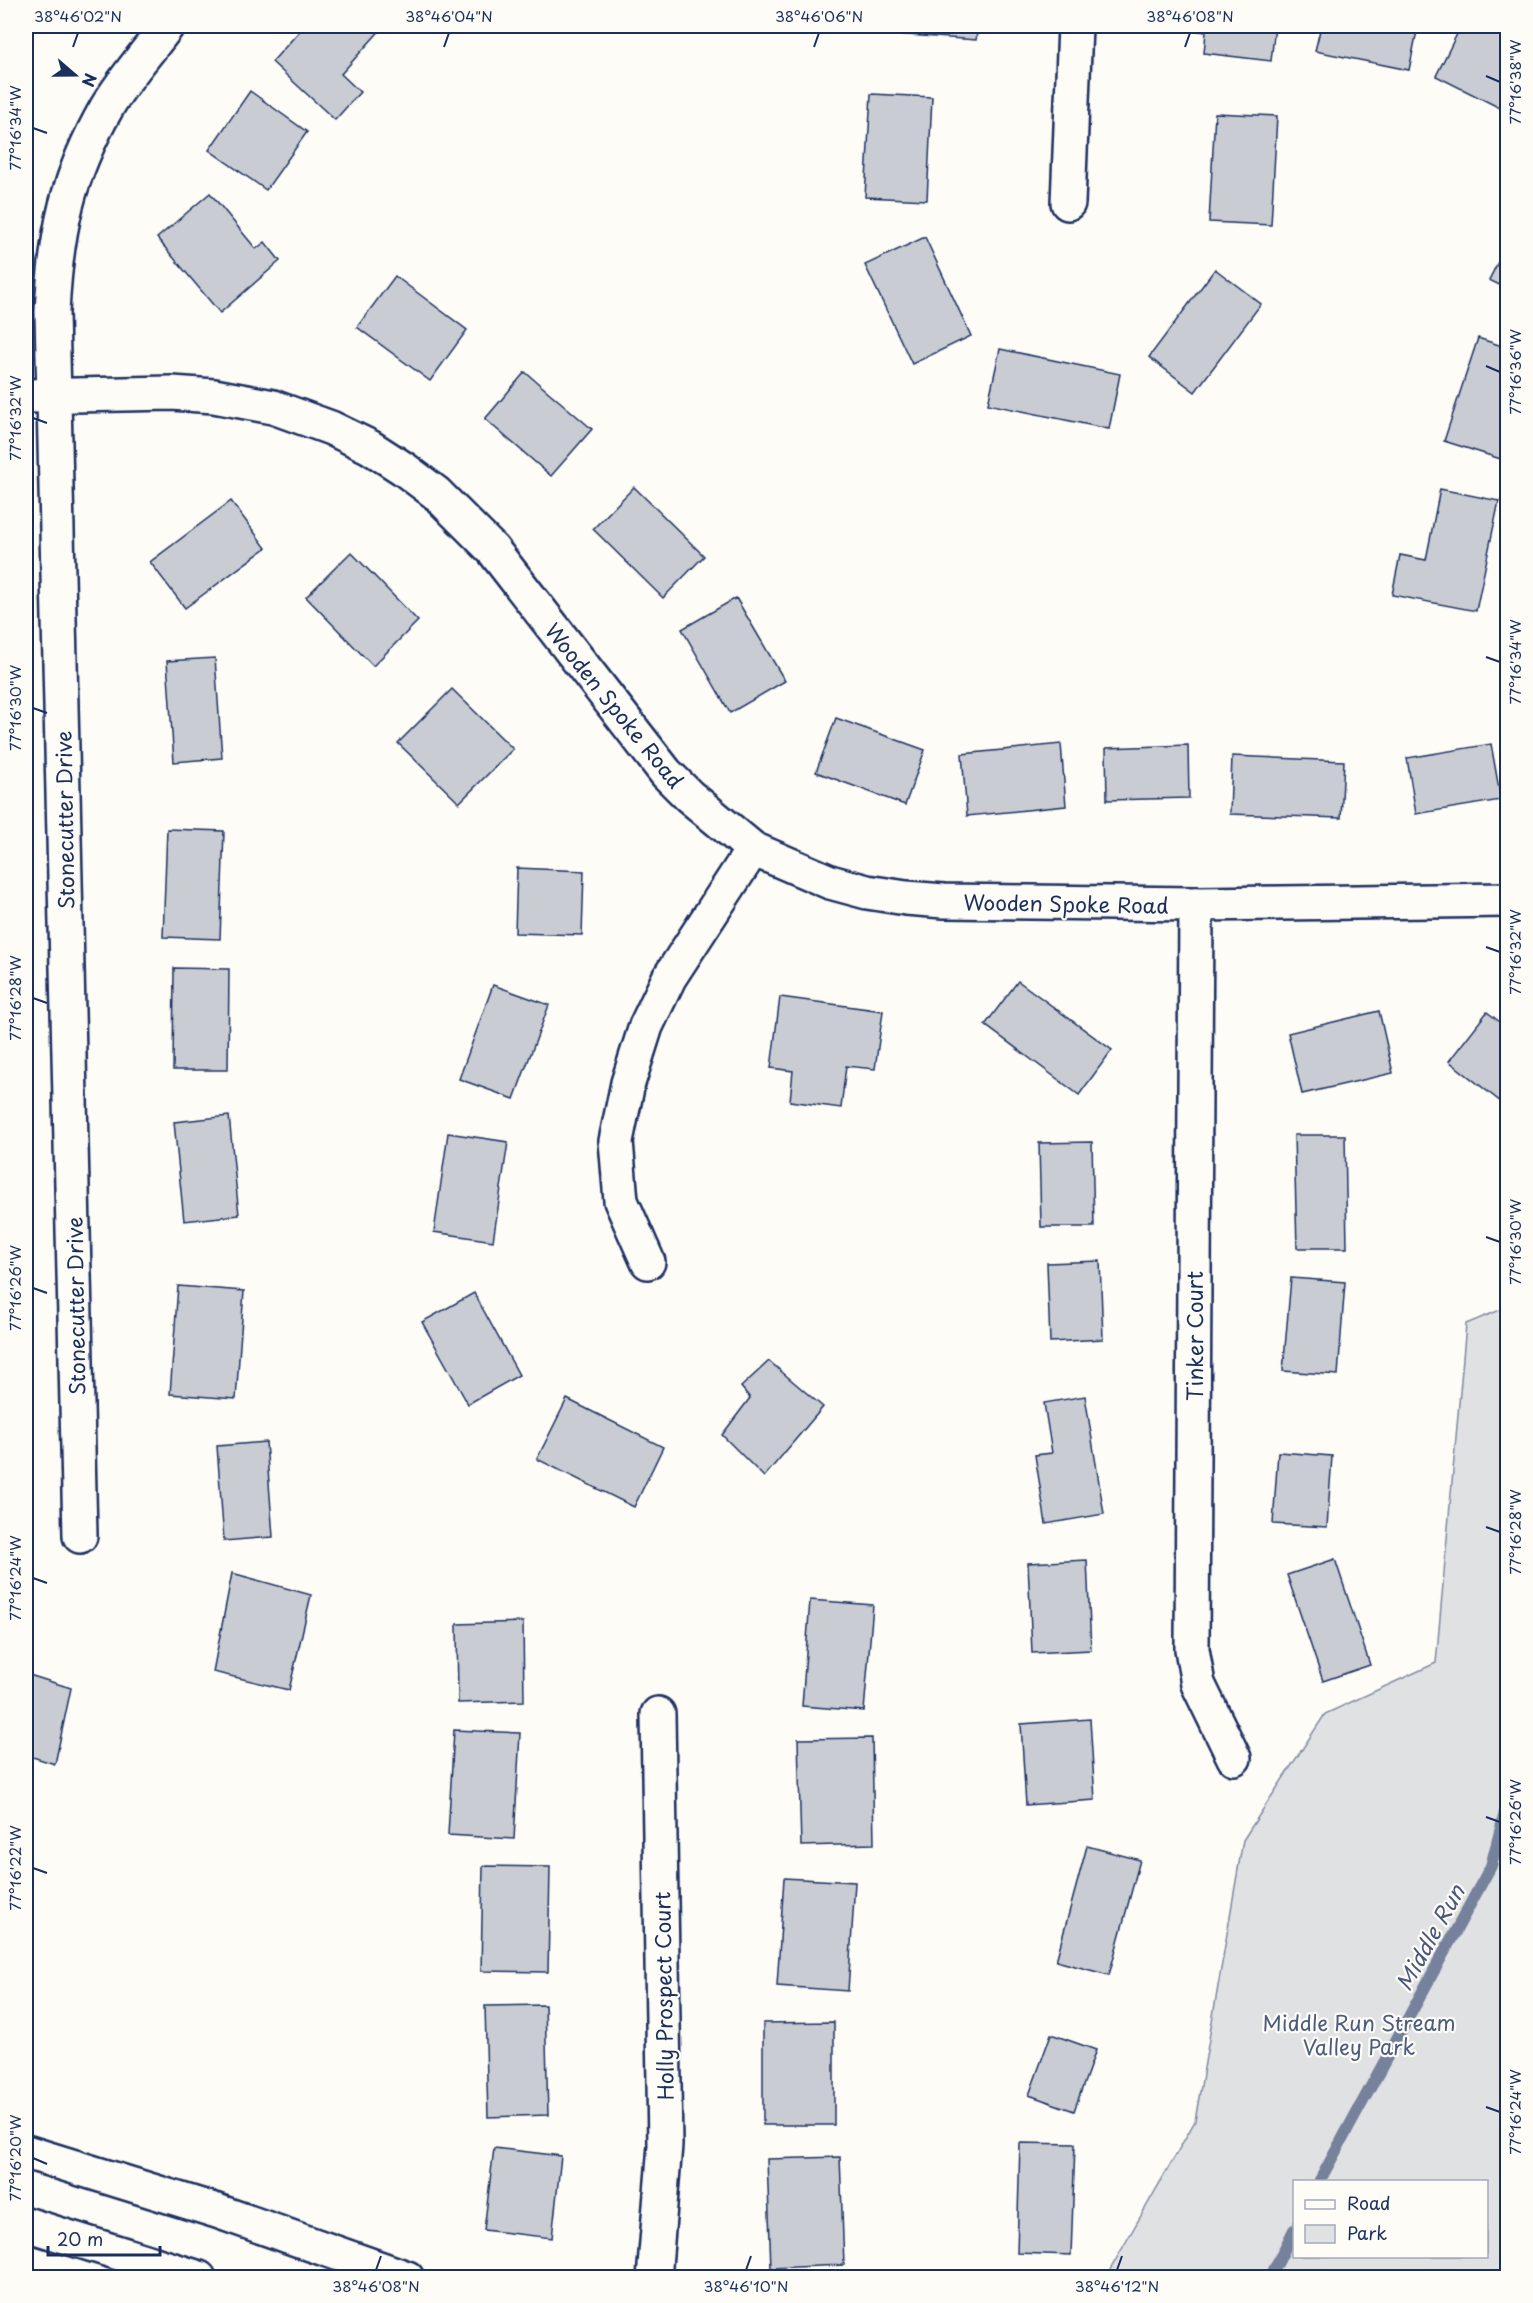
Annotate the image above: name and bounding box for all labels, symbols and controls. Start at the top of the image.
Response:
text: 38°46'02"N [34,4,122,27]
text: 38°46'04"N [405,4,493,27]
text: 38°46'06"N [775,4,863,27]
text: 38°46'08"N [1146,4,1234,27]
text: 77°16'38"W [1503,39,1526,124]
north arrow [45,45,105,105]
text: N [77,70,103,91]
text: 77°16'34"W [3,85,26,171]
text: 77°16'36"W [1503,329,1526,415]
text: 77°16'32"W [3,375,26,461]
street label: Wooden Spoke Road [538,615,692,795]
text: 77°16'34"W [1503,619,1526,705]
text: 77°16'30"W [3,664,26,751]
street label: Stonecutter Drive [46,730,82,910]
street label: Wooden Spoke Road [963,885,1169,921]
text: 77°16'32"W [1503,909,1526,995]
text: 77°16'28"W [3,955,26,1041]
text: 77°16'30"W [1503,1198,1526,1285]
street label: Stonecutter Drive [57,1216,93,1396]
text: 77°16'26"W [3,1244,26,1331]
street label: Tinker Court [1178,1271,1210,1401]
text: 77°16'28"W [1503,1489,1526,1575]
text: 77°16'24"W [3,1535,26,1621]
text: 77°16'26"W [1503,1778,1526,1865]
text: 77°16'22"W [3,1825,26,1911]
water label: Middle Run [1386,1876,1473,1996]
street label: Holly Prospect Court [645,1891,681,2101]
park label: Middle Run Stream Valley Park [1262,2006,1456,2062]
text: 77°16'24"W [1503,2069,1526,2155]
text: 77°16'20"W [3,2114,26,2201]
legend [1293,2180,1488,2258]
text: Road [1347,2189,1391,2216]
scale bar [48,2219,160,2257]
text: Park [1347,2219,1387,2246]
text: 20 m [57,2225,103,2252]
text: 38°46'08"N [332,2274,420,2297]
text: 38°46'10"N [704,2274,788,2297]
text: 38°46'12"N [1075,2274,1159,2297]

